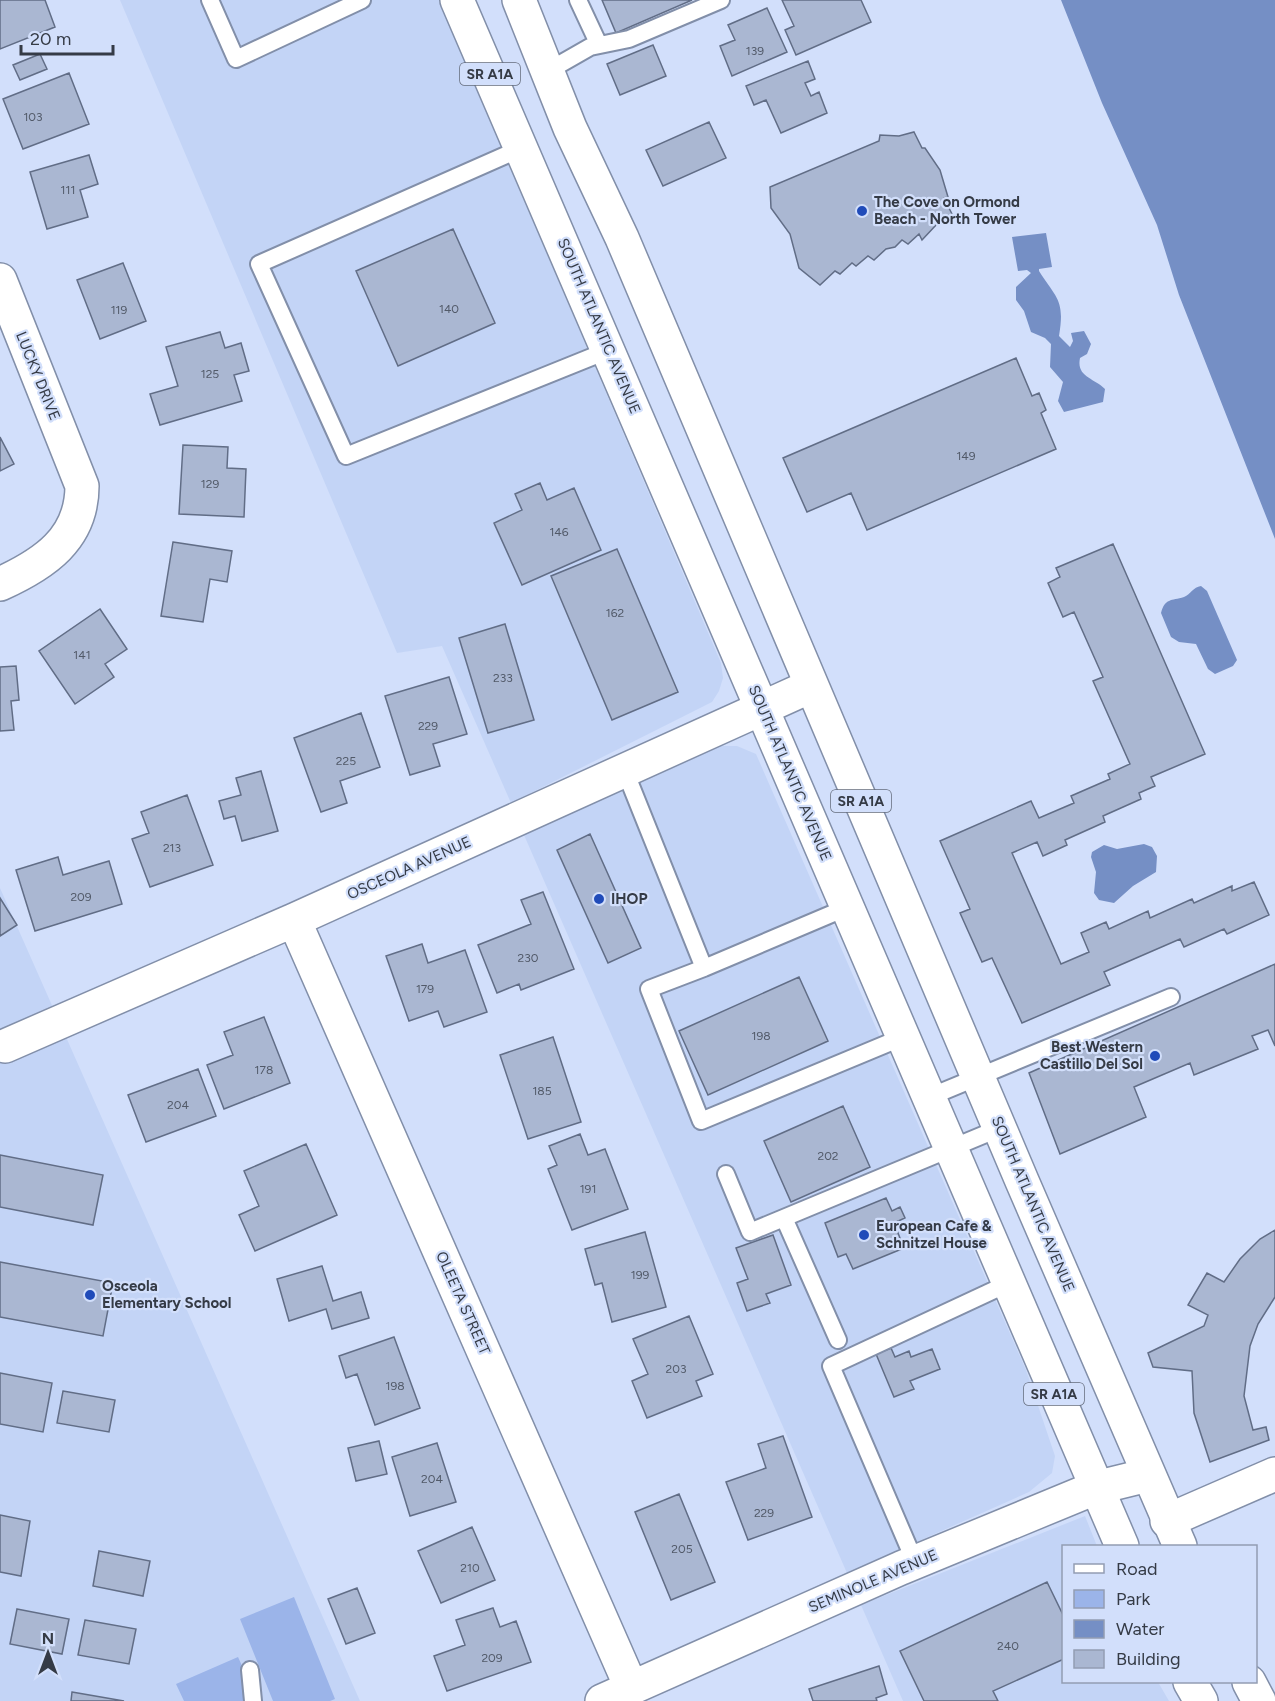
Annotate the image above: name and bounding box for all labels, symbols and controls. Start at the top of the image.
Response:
scale bar [21,18,112,56]
text: 20 m [30,28,71,50]
house number: 139 [746,44,764,58]
road number: SR A1A [460,63,520,85]
house number: 103 [23,110,43,124]
house number: 111 [61,183,75,197]
place label: The Cove on Ormond Beach - North Tower [874,193,1020,228]
marker: The Cove on Ormond Beach - North Tower [855,204,869,218]
street label: SOUTH ATLANTIC AVENUE [554,235,644,417]
house number: 140 [439,302,459,316]
house number: 119 [111,303,128,317]
street label: LUCKY DRIVE [12,329,64,423]
house number: 125 [201,367,219,381]
house number: 149 [956,449,976,463]
house number: 129 [201,477,219,491]
house number: 146 [549,525,569,539]
house number: 162 [606,606,624,620]
house number: 141 [73,648,91,662]
house number: 233 [493,671,513,685]
street label: SOUTH ATLANTIC AVENUE [745,682,835,864]
house number: 229 [418,719,438,733]
house number: 225 [336,754,356,768]
road number: SR A1A [831,790,891,812]
street label: OSCEOLA AVENUE [344,833,474,903]
house number: 213 [163,841,181,855]
house number: 209 [70,890,92,904]
place label: IHOP [611,890,647,908]
marker: IHOP [592,892,606,906]
house number: 230 [518,951,539,965]
house number: 179 [416,982,434,996]
house number: 198 [751,1029,771,1043]
place label: Best Western Castillo Del Sol [1040,1038,1143,1073]
marker: Best Western Castillo Del Sol [1148,1049,1162,1063]
house number: 178 [255,1063,273,1077]
house number: 185 [532,1084,552,1098]
house number: 204 [167,1098,189,1112]
street label: SOUTH ATLANTIC AVENUE [988,1113,1078,1295]
house number: 202 [817,1149,839,1163]
house number: 191 [580,1182,596,1196]
place label: European Cafe & Schnitzel House [876,1217,992,1252]
marker: European Cafe & Schnitzel House [857,1228,871,1242]
street label: OLEETA STREET [432,1249,494,1358]
house number: 199 [631,1268,649,1282]
place label: Osceola Elementary School [102,1277,232,1312]
marker: Osceola Elementary School [83,1288,97,1302]
house number: 203 [666,1362,686,1376]
house number: 198 [385,1379,405,1393]
road number: SR A1A [1024,1383,1084,1405]
house number: 204 [421,1472,443,1486]
house number: 229 [754,1506,774,1520]
house number: 205 [671,1542,693,1556]
legend [1062,1545,1257,1683]
street label: SEMINOLE AVENUE [806,1546,940,1616]
text: Road [1116,1558,1157,1580]
house number: 210 [460,1561,480,1575]
text: Park [1116,1588,1151,1610]
text: Water [1116,1618,1164,1640]
north arrow [18,1623,78,1683]
text: N [42,1629,54,1648]
house number: 240 [997,1639,1019,1653]
text: Building [1116,1648,1181,1670]
house number: 209 [481,1651,503,1665]

